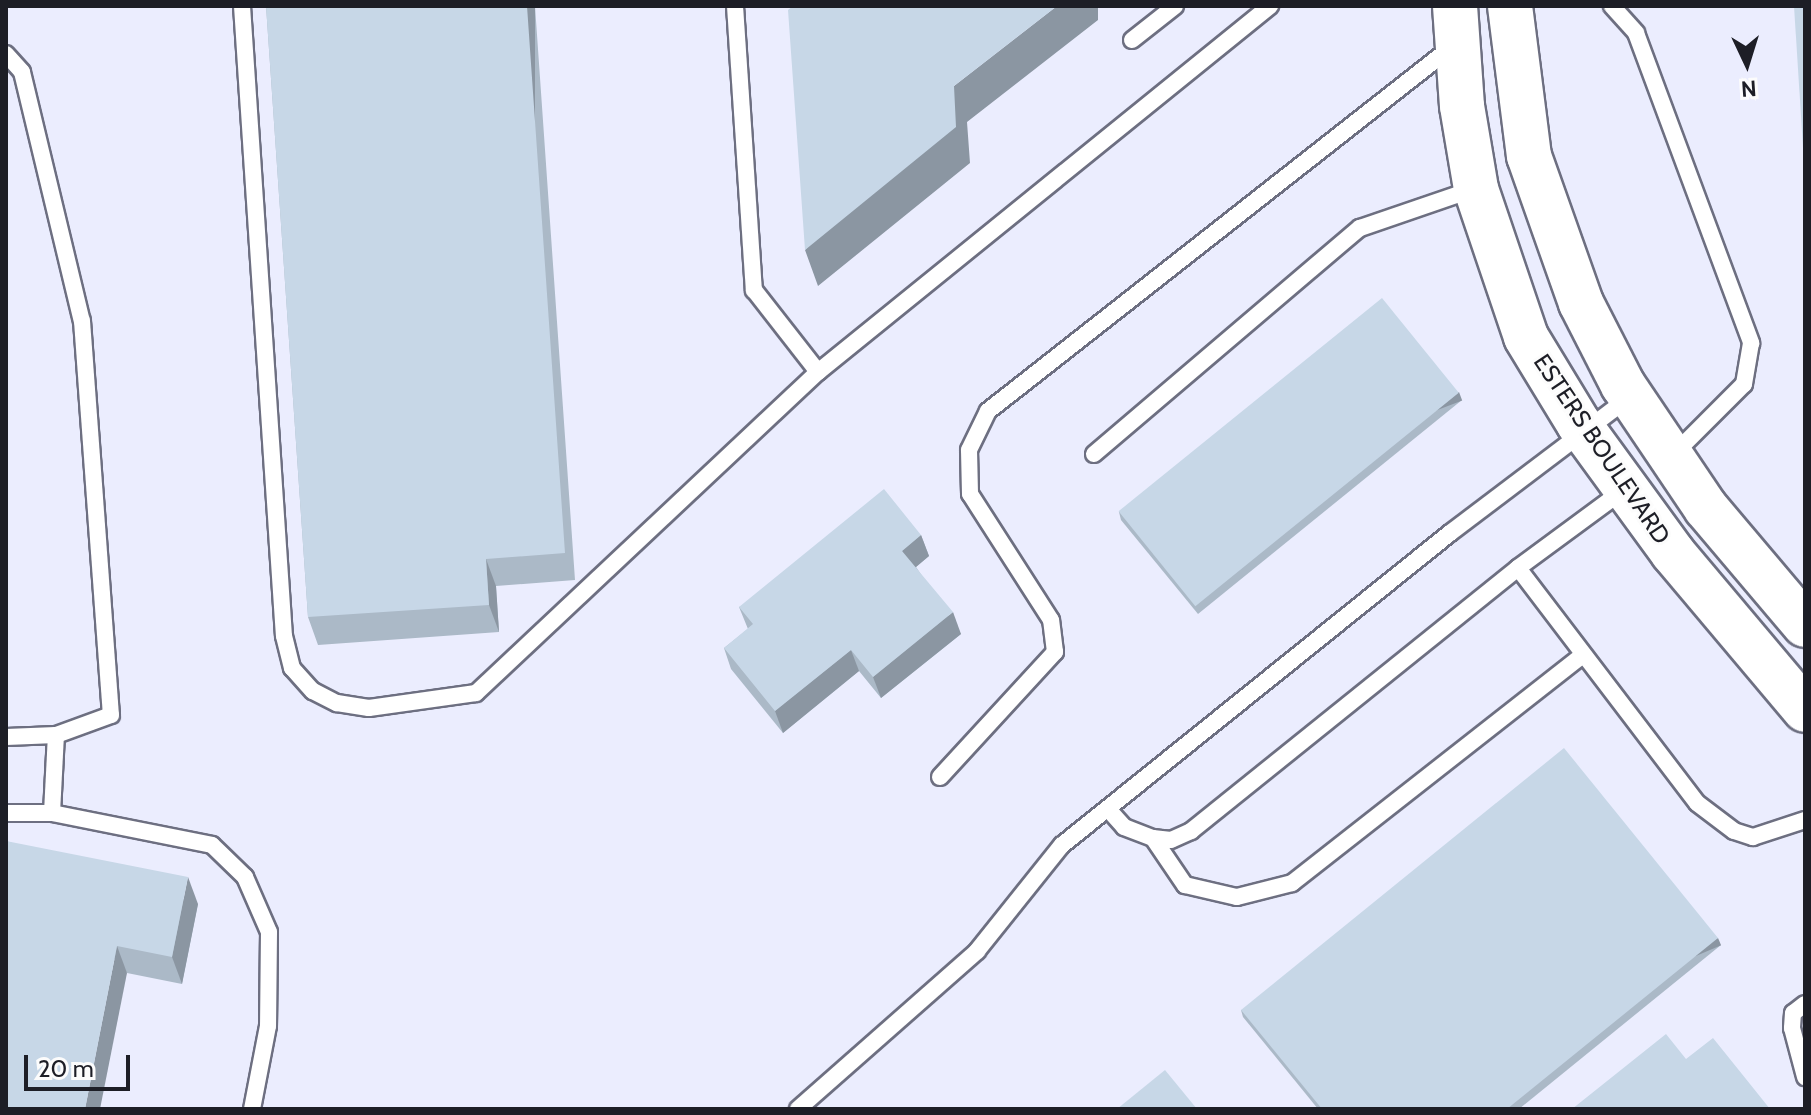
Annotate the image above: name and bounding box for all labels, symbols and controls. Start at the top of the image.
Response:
north arrow [1707,24,1787,104]
text: N [1740,74,1757,102]
street label: ESTERS BOULEVARD [1528,349,1676,549]
scale bar [28,1039,134,1089]
text: 20 m [38,1054,94,1083]

